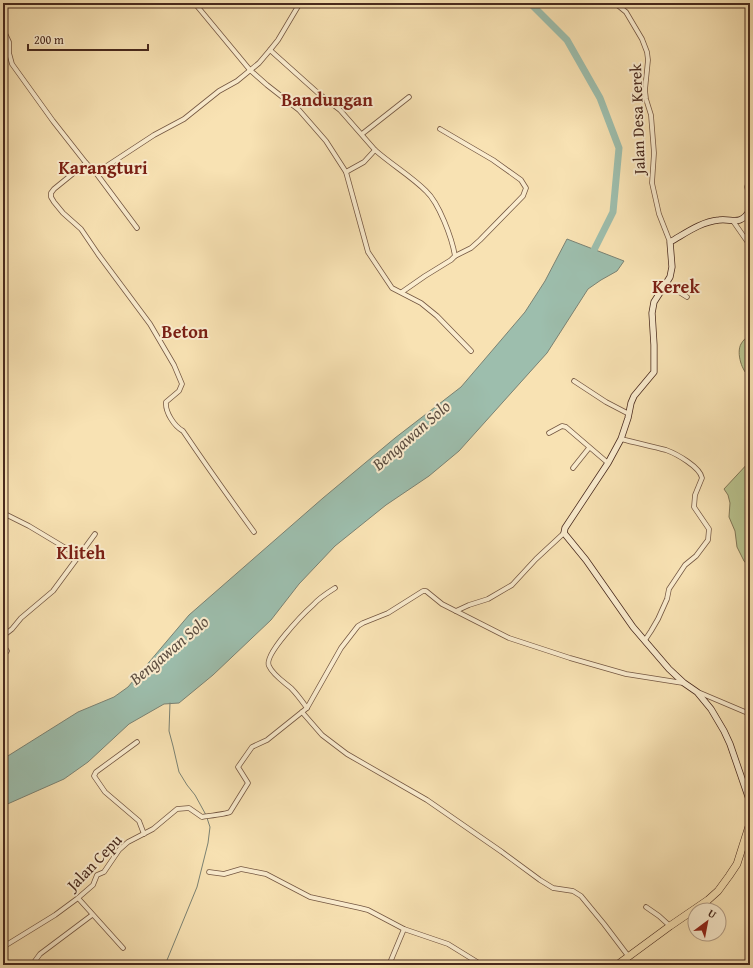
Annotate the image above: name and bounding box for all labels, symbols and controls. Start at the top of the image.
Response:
scale bar [28,26,148,52]
text: 200 m [34,31,64,48]
street label: Jalan Desa Kerek [623,62,651,177]
district label: Bandungan [281,86,373,113]
district label: Karangturi [58,154,148,181]
district label: Kerek [652,273,700,300]
district label: Beton [162,318,209,345]
water label: Bengawan Solo [365,393,455,476]
district label: Kliteh [57,539,106,566]
water label: Bengawan Solo [123,609,214,691]
street label: Jalan Cepu [59,828,127,897]
north arrow [687,902,727,942]
text: U [705,905,720,923]

